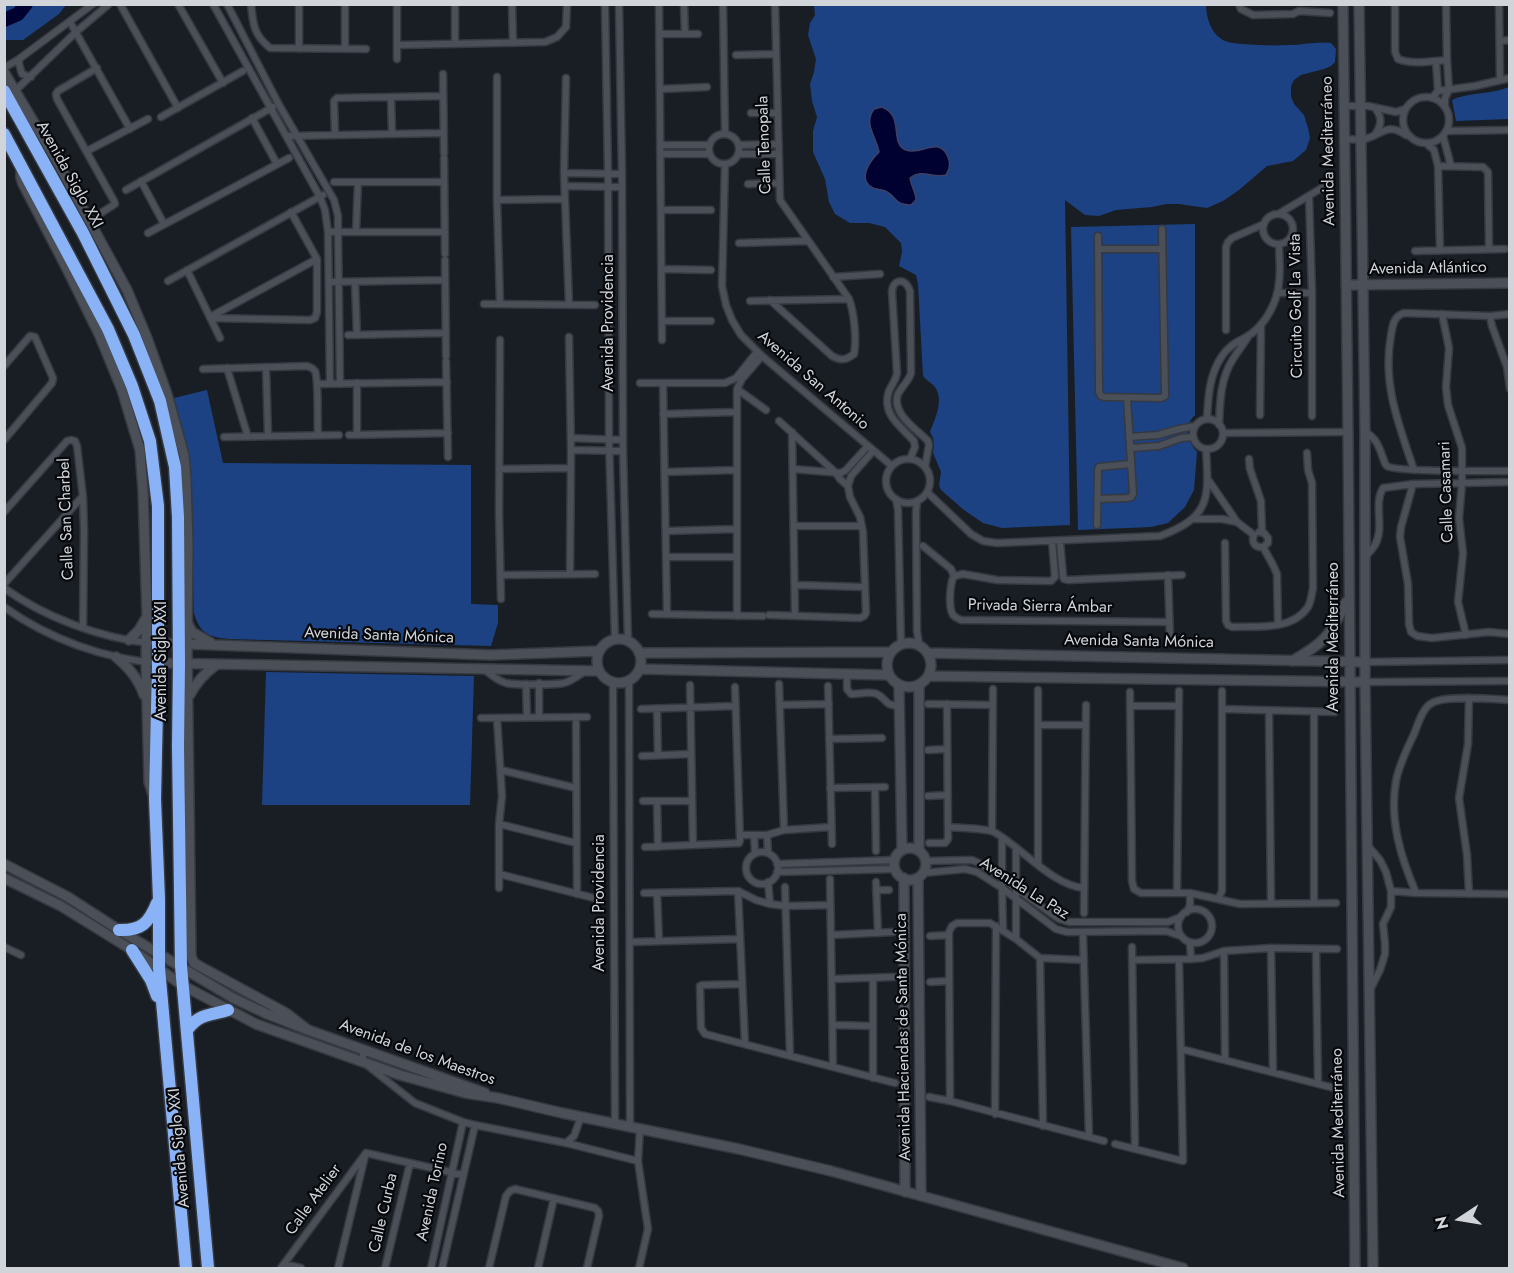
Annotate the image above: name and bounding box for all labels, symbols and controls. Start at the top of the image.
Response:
street label: Avenida Mediterráneo [1318,76,1340,226]
street label: Calle Tenopala [754,95,776,195]
street label: Avenida Siglo XXI [32,118,106,232]
street label: Circuito Golf La Vista [1286,234,1308,378]
street label: Avenida Providencia [599,254,619,392]
street label: Avenida Atlántico [1369,258,1487,280]
street label: Avenida San Antonio [753,327,873,435]
street label: Calle Casamari [1436,441,1458,543]
street label: Calle San Charbel [55,458,79,580]
street label: Avenida Mediterráneo [1324,562,1344,712]
street label: Privada Sierra Ámbar [968,596,1112,618]
street label: Avenida Siglo XXI [152,601,172,721]
street label: Avenida Santa Mónica [304,624,454,648]
street label: Avenida Santa Mónica [1064,631,1214,653]
street label: Avenida Providencia [590,834,610,972]
street label: Avenida La Paz [976,854,1072,924]
street label: Avenida Haciendas de Santa Mónica [892,913,916,1161]
street label: Avenida de los Maestros [336,1016,498,1090]
street label: Avenida Mediterráneo [1328,1048,1350,1198]
street label: Avenida Siglo XXI [165,1087,195,1209]
street label: Avenida Torino [413,1141,453,1243]
street label: Calle Atelier [282,1161,346,1239]
street label: Calle Curba [366,1172,402,1254]
north arrow [1430,1189,1490,1249]
text: N [1429,1214,1454,1231]

